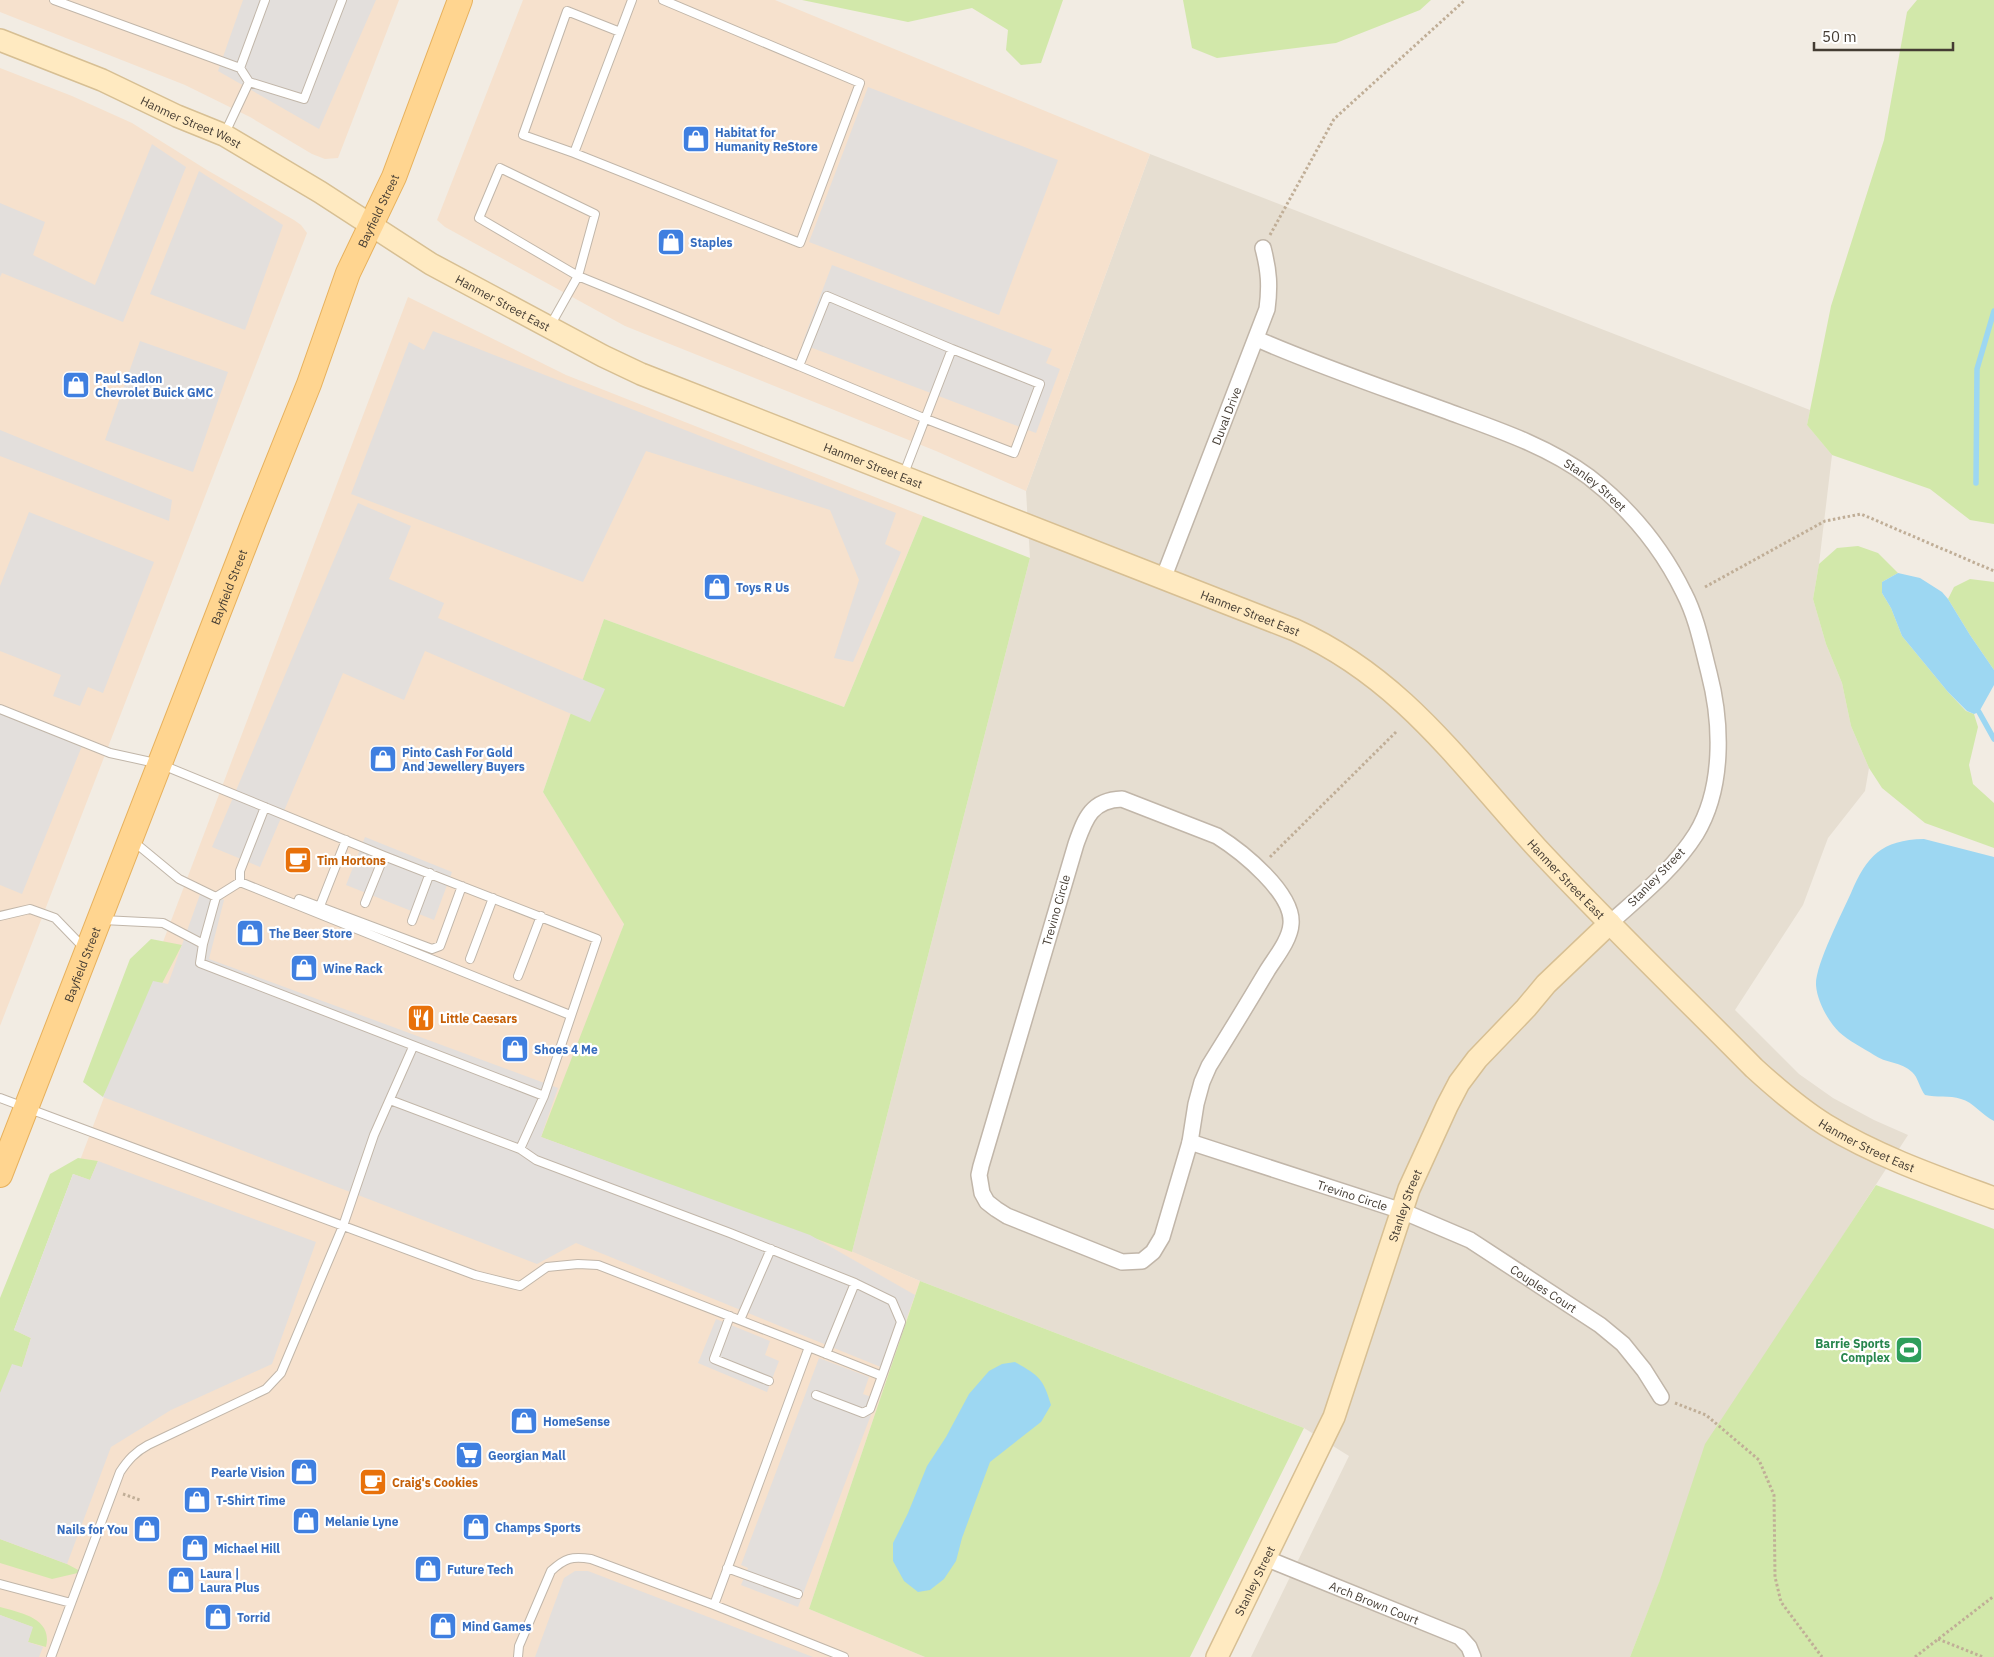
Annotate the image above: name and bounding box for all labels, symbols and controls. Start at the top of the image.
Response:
scale bar [1814,20,1953,52]
text: 50 m [1822,27,1857,46]
street label: Hanmer Street West [138,92,244,151]
shop icon: Habitat for Humanity ReStore [681,124,711,154]
place label: Habitat for Humanity ReStore [715,125,818,154]
street label: Bayfield Street [354,172,402,250]
shop icon: Staples [656,227,686,257]
place label: Staples [690,235,733,250]
street label: Hanmer Street East [453,271,553,334]
shop icon: Paul Sadlon Chevrolet Buick GMC [61,370,91,400]
place label: Paul Sadlon Chevrolet Buick GMC [95,371,213,400]
street label: Duval Drive [1208,384,1244,447]
street label: Hanmer Street East [822,439,925,491]
street label: Stanley Street [1561,455,1630,514]
street label: Bayfield Street [207,547,250,627]
shop icon: Toys R Us [702,572,732,602]
place label: Toys R Us [736,580,789,595]
street label: Hanmer Street East [1199,586,1303,639]
shop icon: Pinto Cash For Gold And Jewellery Buyers [368,744,398,774]
place label: Pinto Cash For Gold And Jewellery Buyers [402,745,525,774]
street label: Hanmer Street East [1525,835,1608,922]
street label: Stanley Street [1624,844,1688,910]
cafe icon: Tim Hortons [283,845,313,875]
place label: Tim Hortons [317,853,386,868]
street label: Trevino Circle [1039,872,1073,947]
shop icon: The Beer Store [235,918,265,948]
street label: Bayfield Street [60,924,103,1004]
place label: The Beer Store [269,926,352,941]
shop icon: Wine Rack [289,953,319,983]
place label: Wine Rack [323,961,383,976]
restaurant icon: Little Caesars [406,1003,436,1033]
place label: Little Caesars [440,1011,517,1026]
shop icon: Shoes 4 Me [500,1034,530,1064]
place label: Shoes 4 Me [534,1042,598,1057]
street label: Hanmer Street East [1816,1115,1917,1175]
street label: Stanley Street [1385,1167,1425,1244]
street label: Trevino Circle [1315,1176,1390,1214]
street label: Couples Court [1508,1261,1580,1315]
sports icon: Barrie Sports Complex [1894,1335,1924,1365]
place label: Barrie Sports Complex [1815,1336,1890,1365]
shop icon: HomeSense [509,1406,539,1436]
place label: HomeSense [543,1414,610,1429]
supermarket icon: Georgian Mall [454,1440,484,1470]
place label: Georgian Mall [488,1448,566,1463]
shop icon: Pearle Vision [289,1457,319,1487]
place label: Pearle Vision [211,1465,285,1480]
cafe icon: Craig's Cookies [358,1467,388,1497]
place label: Craig's Cookies [392,1475,478,1490]
shop icon: T-Shirt Time [182,1485,212,1515]
place label: T-Shirt Time [216,1493,286,1508]
shop icon: Melanie Lyne [291,1506,321,1536]
shop icon: Champs Sports [461,1512,491,1542]
shop icon: Nails for You [132,1514,162,1544]
place label: Melanie Lyne [325,1514,399,1529]
place label: Champs Sports [495,1520,581,1535]
place label: Nails for You [57,1522,128,1537]
shop icon: Michael Hill [180,1533,210,1563]
place label: Michael Hill [214,1541,280,1556]
street label: Stanley Street [1231,1543,1278,1618]
shop icon: Future Tech [413,1554,443,1584]
place label: Future Tech [447,1562,513,1577]
shop icon: Laura | Laura Plus [166,1565,196,1595]
place label: Laura | Laura Plus [200,1566,259,1595]
street label: Arch Brown Court [1327,1577,1421,1627]
shop icon: Torrid [203,1602,233,1632]
place label: Torrid [237,1610,270,1625]
shop icon: Mind Games [428,1611,458,1641]
place label: Mind Games [462,1619,532,1634]

